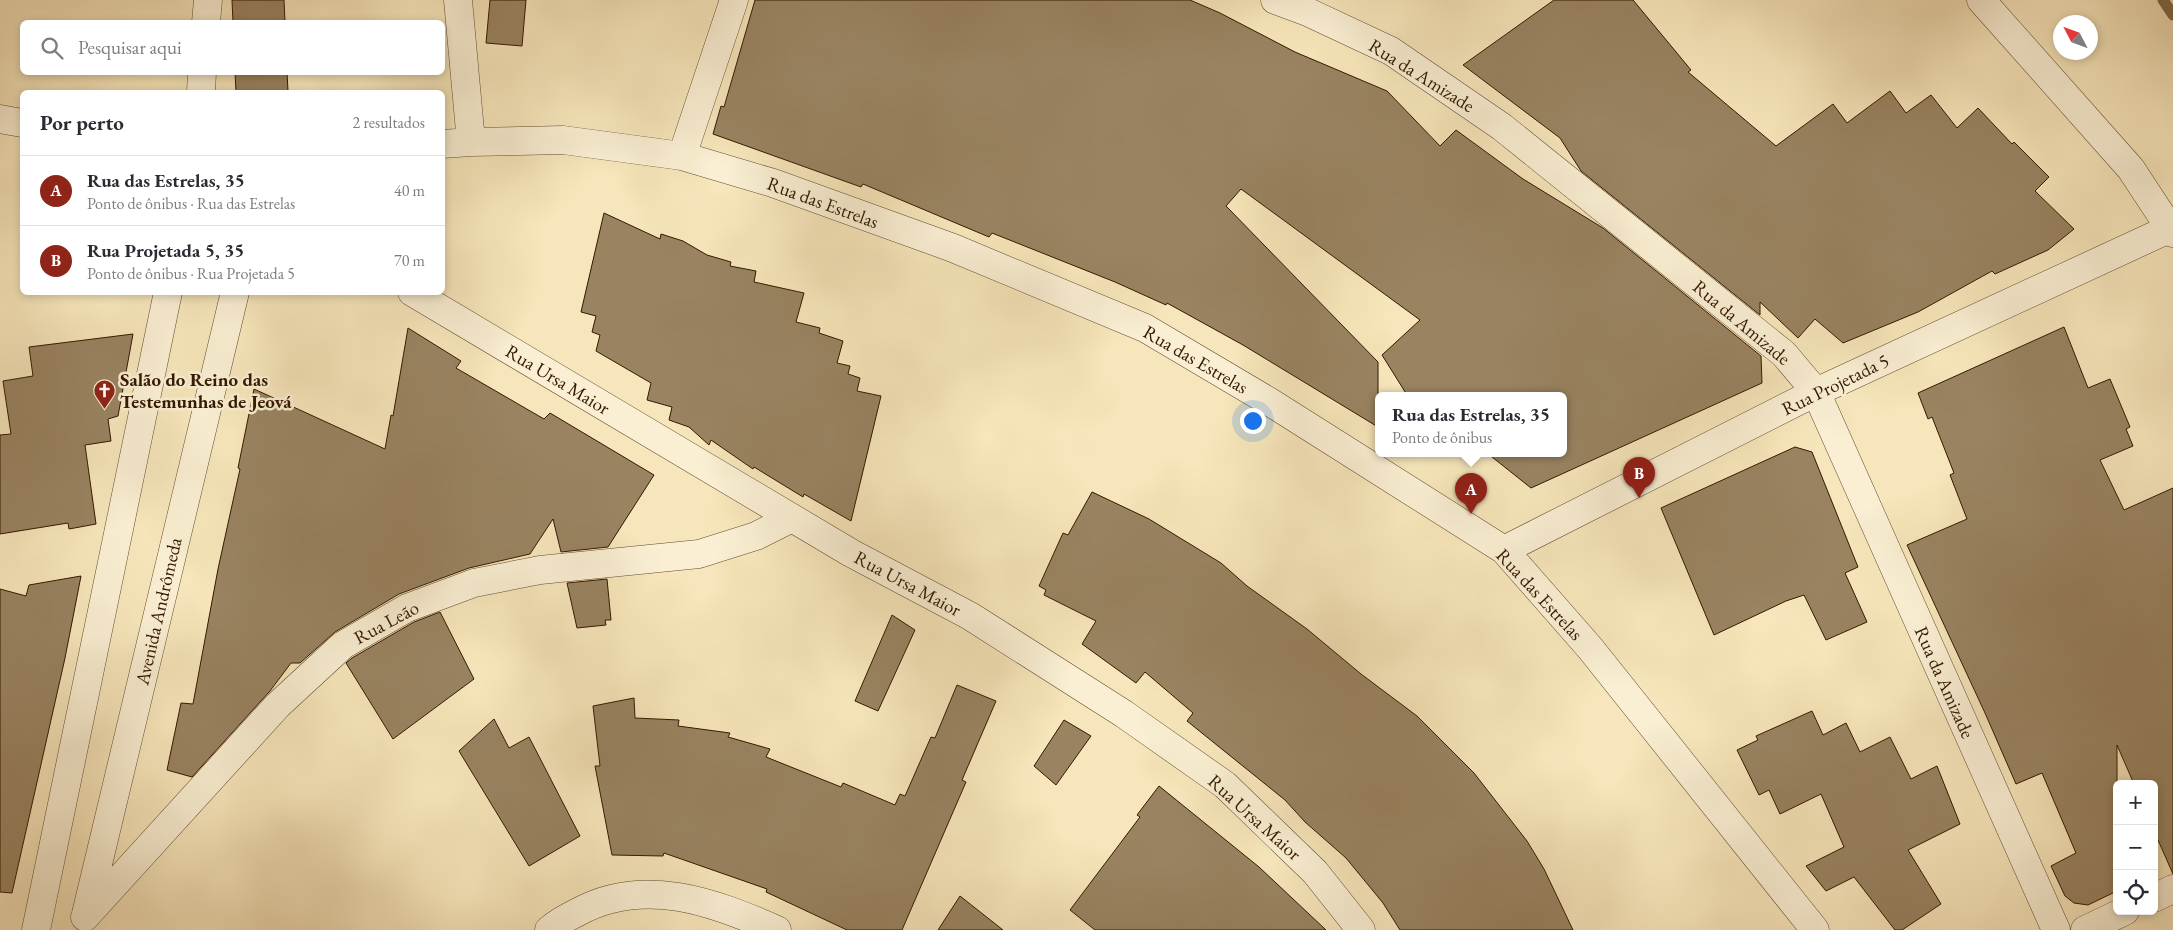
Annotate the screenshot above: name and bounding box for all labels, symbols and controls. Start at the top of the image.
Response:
north arrow [2053,15,2098,60]
search box [20,20,445,75]
street label: Rua da Amizade [1364,33,1479,118]
icon: search [38,34,66,62]
text: Pesquisar aqui [78,35,182,60]
text: Por perto [40,109,124,136]
text: 2 resultados [353,112,425,133]
text: Rua das Estrelas, 35 [87,168,245,193]
street label: Rua das Estrelas [764,171,882,234]
text: A [50,180,62,201]
text: 40 m [394,180,425,201]
text: Ponto de ônibus · Rua das Estrelas [87,193,295,214]
text: Rua Projetada 5, 35 [87,238,244,263]
text: B [51,250,61,271]
text: 70 m [394,250,425,271]
text: Ponto de ônibus · Rua Projetada 5 [87,263,295,284]
street label: Rua da Amizade [1688,274,1796,371]
street label: Rua das Estrelas [1139,319,1253,399]
street label: Rua Ursa Maior [501,338,615,421]
street label: Rua Projetada 5 [1777,348,1893,421]
place label: Salão do Reino das Testemunhas de Jeová [120,367,292,414]
church icon: Salão do Reino das Testemunhas de Jeová [92,378,116,409]
popup [1375,392,1567,457]
text: Rua das Estrelas, 35 [1392,402,1550,427]
your location [1240,408,1266,434]
text: Ponto de ônibus [1392,427,1492,448]
pin: B [1623,457,1655,498]
pin: A [1455,473,1487,514]
street label: Avenida Andrômeda [129,535,188,688]
street label: Rua das Estrelas [1491,543,1589,646]
street label: Rua Ursa Maior [850,545,966,622]
street label: Rua Leão [349,595,423,650]
street label: Rua da Amizade [1909,622,1980,742]
street label: Rua Ursa Maior [1203,769,1307,866]
map controls [2113,780,2158,915]
button: + [2113,780,2158,825]
button: − [2113,825,2158,870]
button: locate [2113,870,2158,915]

